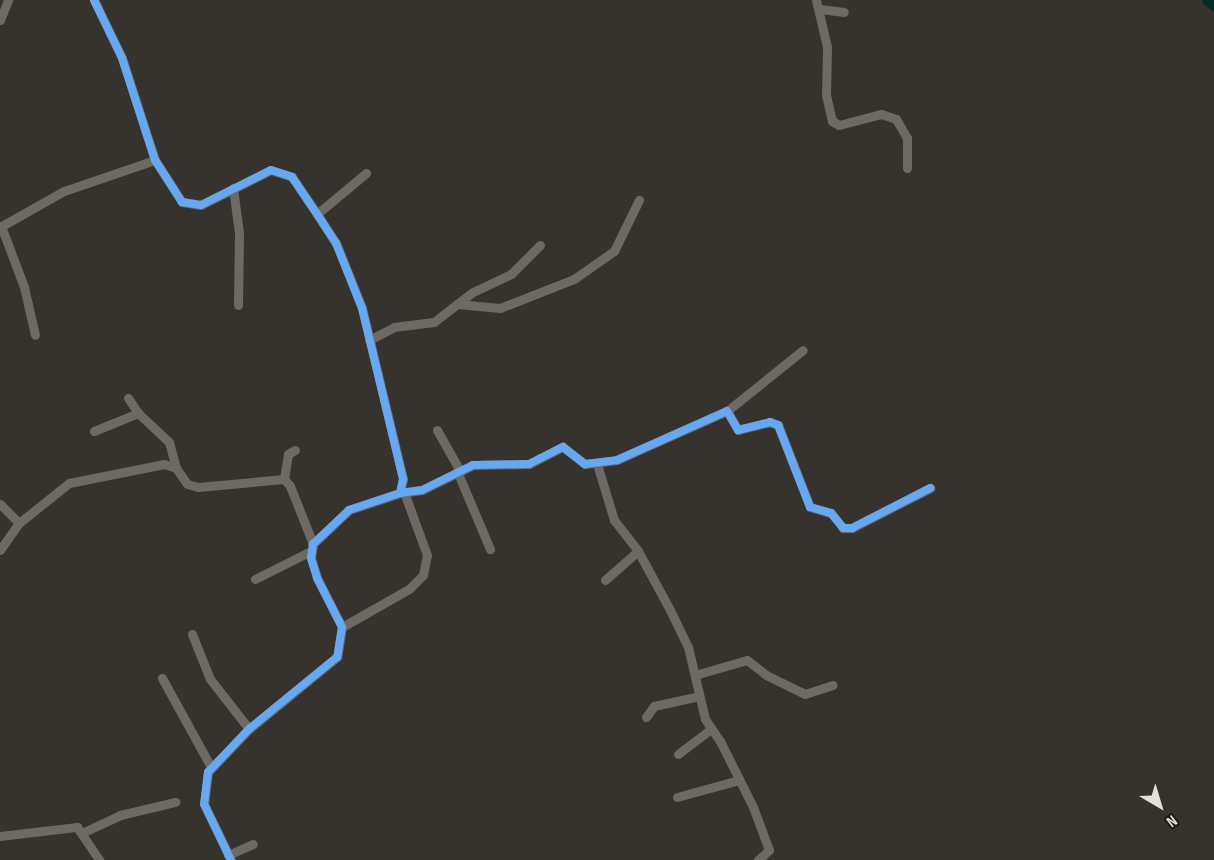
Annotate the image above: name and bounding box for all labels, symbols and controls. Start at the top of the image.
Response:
north arrow [1130,776,1190,836]
text: N [1162,810,1181,831]

